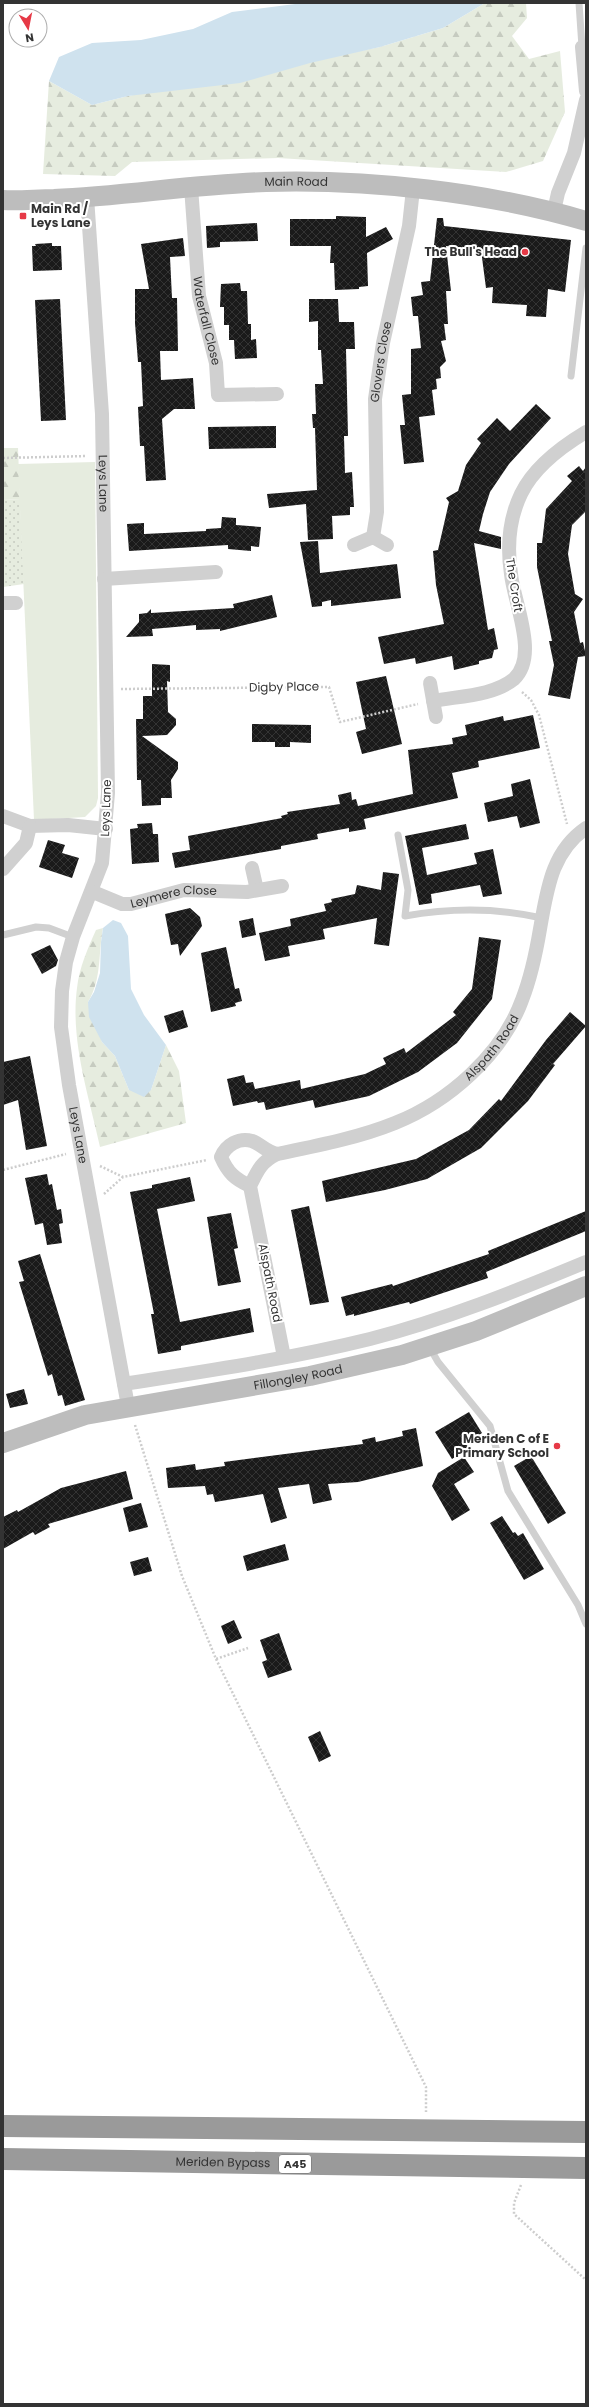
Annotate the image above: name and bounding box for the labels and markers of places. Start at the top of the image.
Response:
place label: Main Rd / Leys Lane [31,200,91,231]
marker: Main Rd / Leys Lane [18,211,28,221]
place label: The Bull's Head [424,243,517,260]
marker: The Bull's Head [520,247,530,257]
place label: Meriden C of E Primary School [455,1430,549,1461]
marker: Meriden C of E Primary School [552,1441,562,1451]

